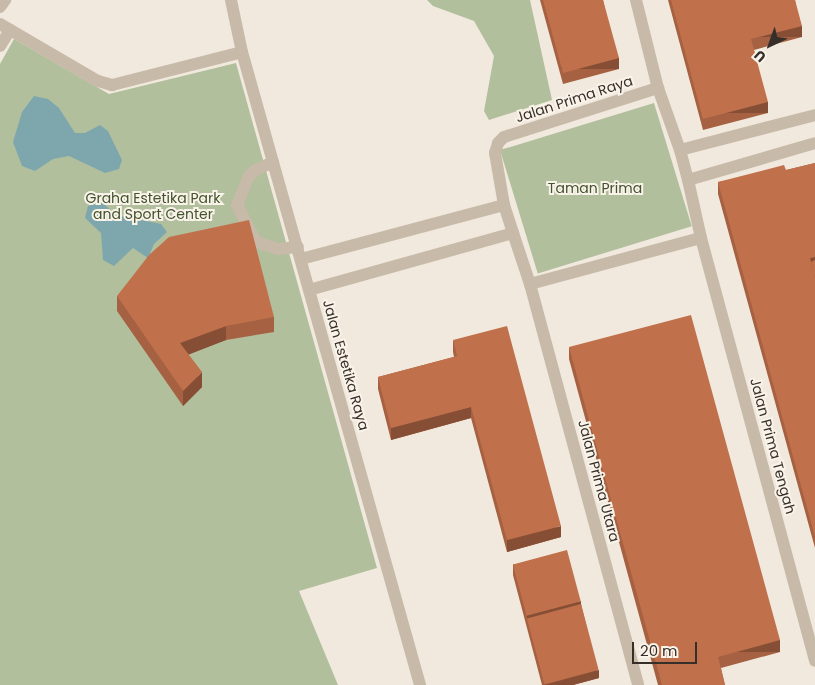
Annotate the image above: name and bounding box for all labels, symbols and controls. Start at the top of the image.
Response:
north arrow [745,20,795,70]
text: U [750,45,770,67]
street label: Jalan Prima Raya [513,72,635,126]
park label: Taman Prima [548,180,642,196]
park label: Graha Estetika Park and Sport Center [86,190,220,222]
street label: Jalan Estetika Raya [319,298,373,432]
street label: Jalan Prima Tengah [747,376,799,516]
street label: Jalan Prima Utara [575,418,623,544]
scale bar [635,632,700,664]
text: 20 m [640,640,678,661]

